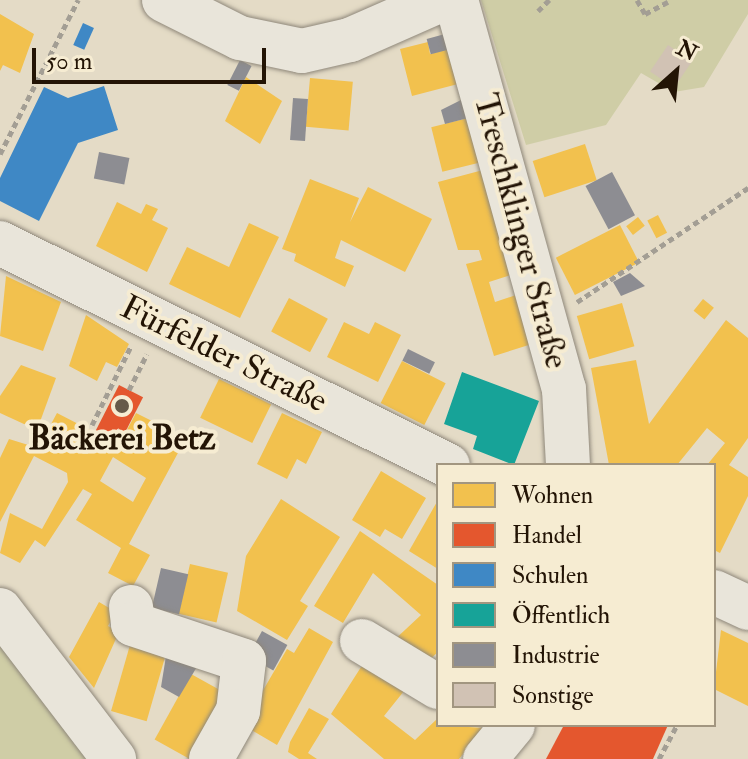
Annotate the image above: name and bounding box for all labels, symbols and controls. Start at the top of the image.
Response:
scale bar [36,32,270,82]
north arrow [636,32,716,112]
text: N [672,34,702,68]
text: 50 m [46,46,92,77]
street label: Treschklinger Straße [465,89,577,373]
street label: Fürfelder Straße [114,287,334,421]
marker: Bäckerei Betz [113,397,131,415]
place label: Bäckerei Betz [29,419,215,459]
legend [436,463,716,727]
text: Wohnen [512,480,593,511]
text: Handel [512,520,582,551]
text: Schulen [512,560,588,591]
text: Öffentlich [512,600,610,631]
text: Industrie [512,640,600,671]
text: Sonstige [512,680,594,711]

